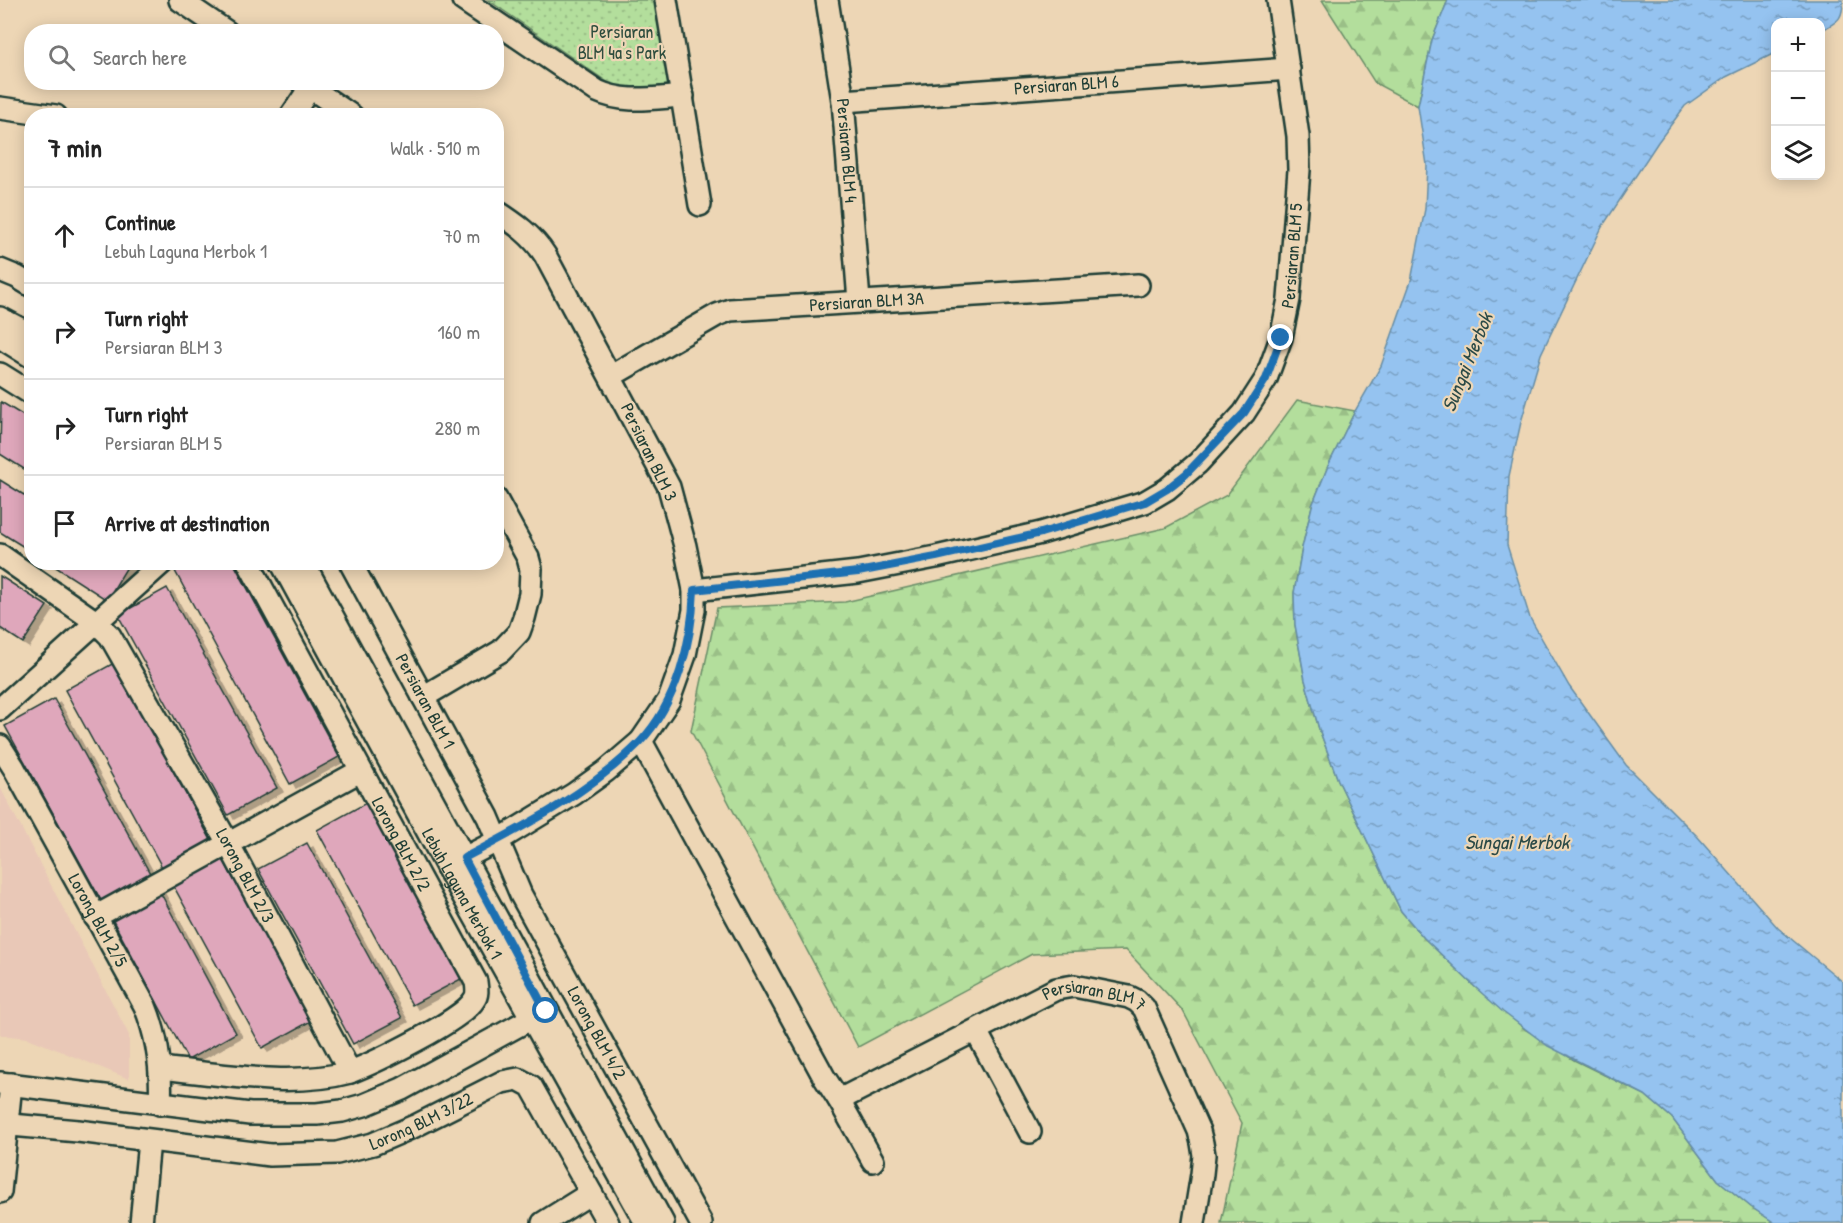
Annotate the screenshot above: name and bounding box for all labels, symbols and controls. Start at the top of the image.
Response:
map controls [1771,18,1825,180]
button: + [1771,18,1825,72]
park label: Persiaran BLM 4a's Park [578,19,667,65]
search box [24,24,504,90]
icon: search [45,41,78,74]
text: Search here [93,42,187,72]
street label: Persiaran BLM 6 [1013,68,1120,101]
button: − [1771,72,1825,126]
street label: Persiaran BLM 4 [831,97,864,204]
button: layers [1771,126,1825,180]
text: 7 min [48,130,102,165]
text: Walk · 510 m [390,134,480,161]
street label: Persiaran BLM 5 [1274,202,1308,311]
text: Continue [105,207,176,237]
icon: ahead [48,219,81,252]
text: 70 m [443,222,480,249]
text: Lebuh Laguna Merbok 1 [105,237,267,264]
street label: Persiaran BLM 3A [808,285,925,317]
text: Turn right [105,303,188,333]
water label: Sungai Merbok [1435,307,1500,416]
icon: right [48,315,81,348]
text: 160 m [438,318,480,345]
route end [1267,324,1293,350]
text: Persiaran BLM 3 [105,333,223,360]
text: Turn right [105,399,188,429]
street label: Persiaran BLM 3 [615,399,684,505]
icon: right [48,411,81,444]
text: 280 m [435,414,480,441]
text: Persiaran BLM 5 [105,429,222,456]
icon: arrive [48,507,81,540]
text: Arrive at destination [105,508,270,538]
street label: Persiaran BLM 1 [390,649,461,753]
street label: Lorong BLM 2/2 [366,792,438,896]
street label: Lorong BLM 2/3 [210,824,281,927]
street label: Lebuh Laguna Merbok 1 [416,824,509,964]
water label: Sungai Merbok [1465,828,1571,856]
street label: Lorong BLM 2/5 [63,869,134,972]
street label: Persiaran BLM 7 [1037,973,1153,1016]
street label: Lorong BLM 4/2 [562,982,633,1084]
route start [532,997,558,1023]
street label: Lorong BLM 3/22 [365,1086,477,1156]

